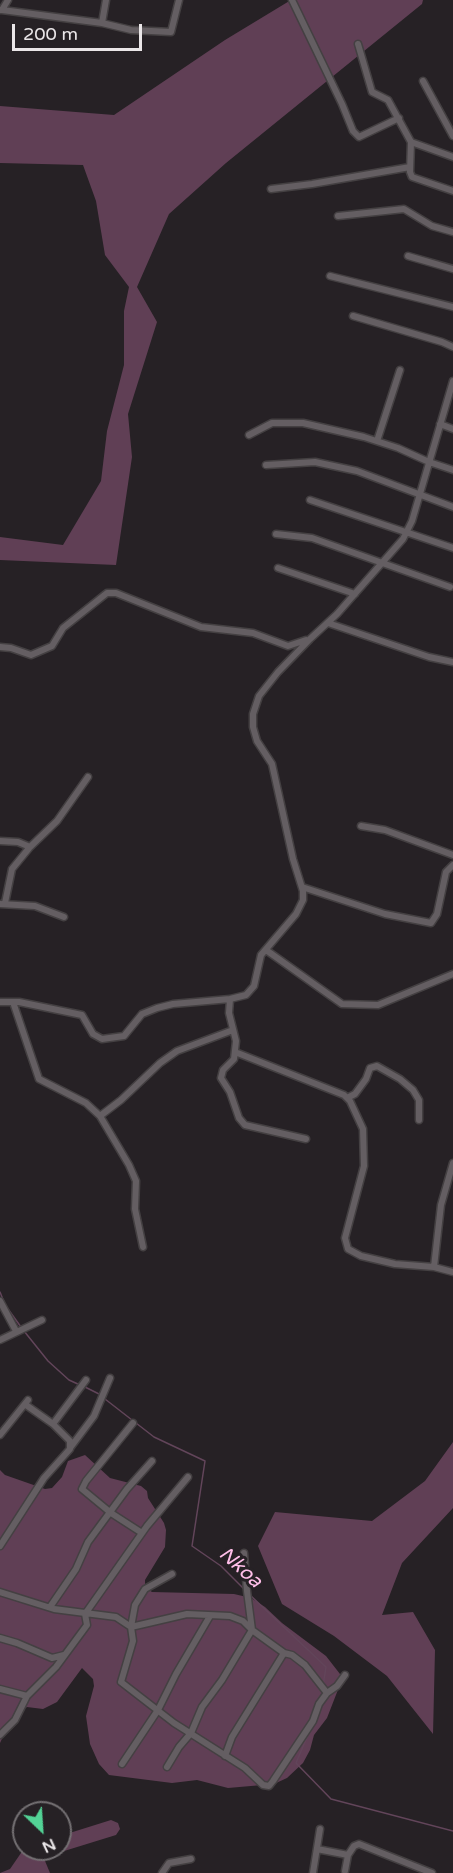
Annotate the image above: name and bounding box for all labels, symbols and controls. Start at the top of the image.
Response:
scale bar [15,12,146,50]
text: 200 m [23,23,78,45]
water label: Nkoa [213,1542,267,1594]
north arrow [12,1801,72,1861]
text: N [39,1834,59,1857]

